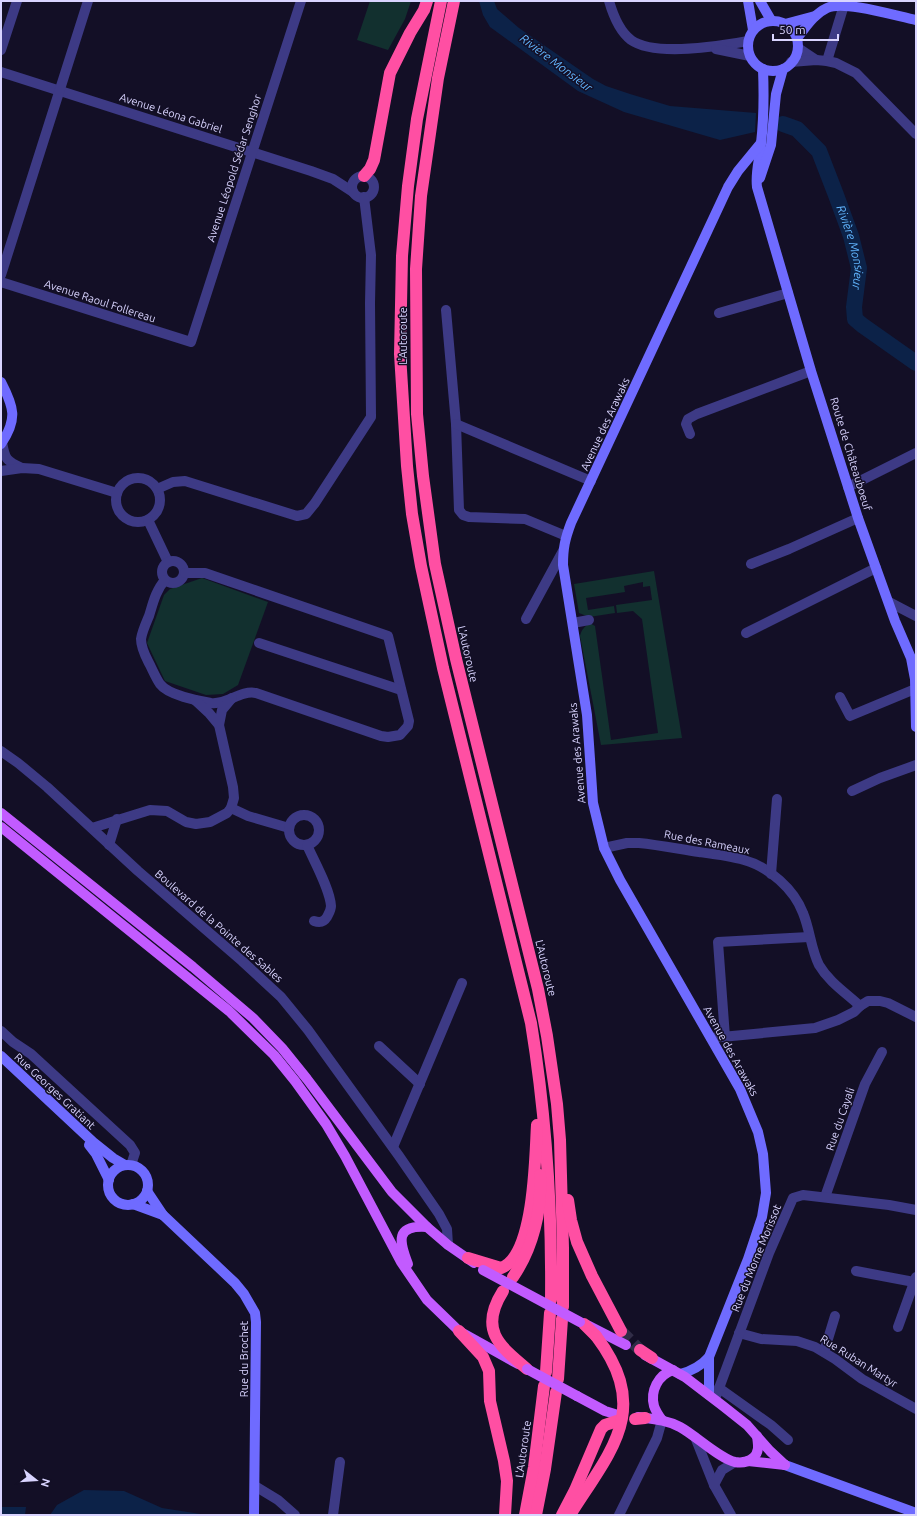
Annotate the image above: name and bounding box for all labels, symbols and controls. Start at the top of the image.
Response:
scale bar [773,16,838,42]
text: 50 m [779,23,806,36]
water label: Rivière Monsieur [518,31,595,94]
street label: Avenue Léona Gabriel [118,91,224,135]
street label: Avenue Léopold Sédar Senghor [204,92,264,243]
water label: Rivière Monsieur [834,203,866,291]
street label: Avenue Raoul Follereau [43,277,157,325]
street label: L'Autoroute [397,307,409,365]
street label: Avenue des Arawaks [578,376,632,472]
street label: Route de Châteauboeuf [828,396,874,513]
street label: L'Autoroute [456,625,480,683]
street label: Avenue des Arawaks [567,702,587,804]
street label: Rue des Rameaux [663,828,751,856]
street label: Boulevard de la Pointe des Sables [153,867,285,985]
street label: L'Autoroute [533,939,559,997]
street label: Avenue des Arawaks [701,1004,761,1098]
street label: Rue Georges Gratiant [12,1051,98,1132]
street label: Rue du Cayali [824,1086,856,1152]
street label: Rue du Morne Morissot [729,1202,783,1314]
street label: Rue du Brochet [238,1320,250,1397]
street label: Rue Ruban Martyr [818,1332,901,1390]
street label: L'Autoroute [513,1420,533,1478]
north arrow [16,1460,56,1500]
text: N [39,1477,53,1489]

